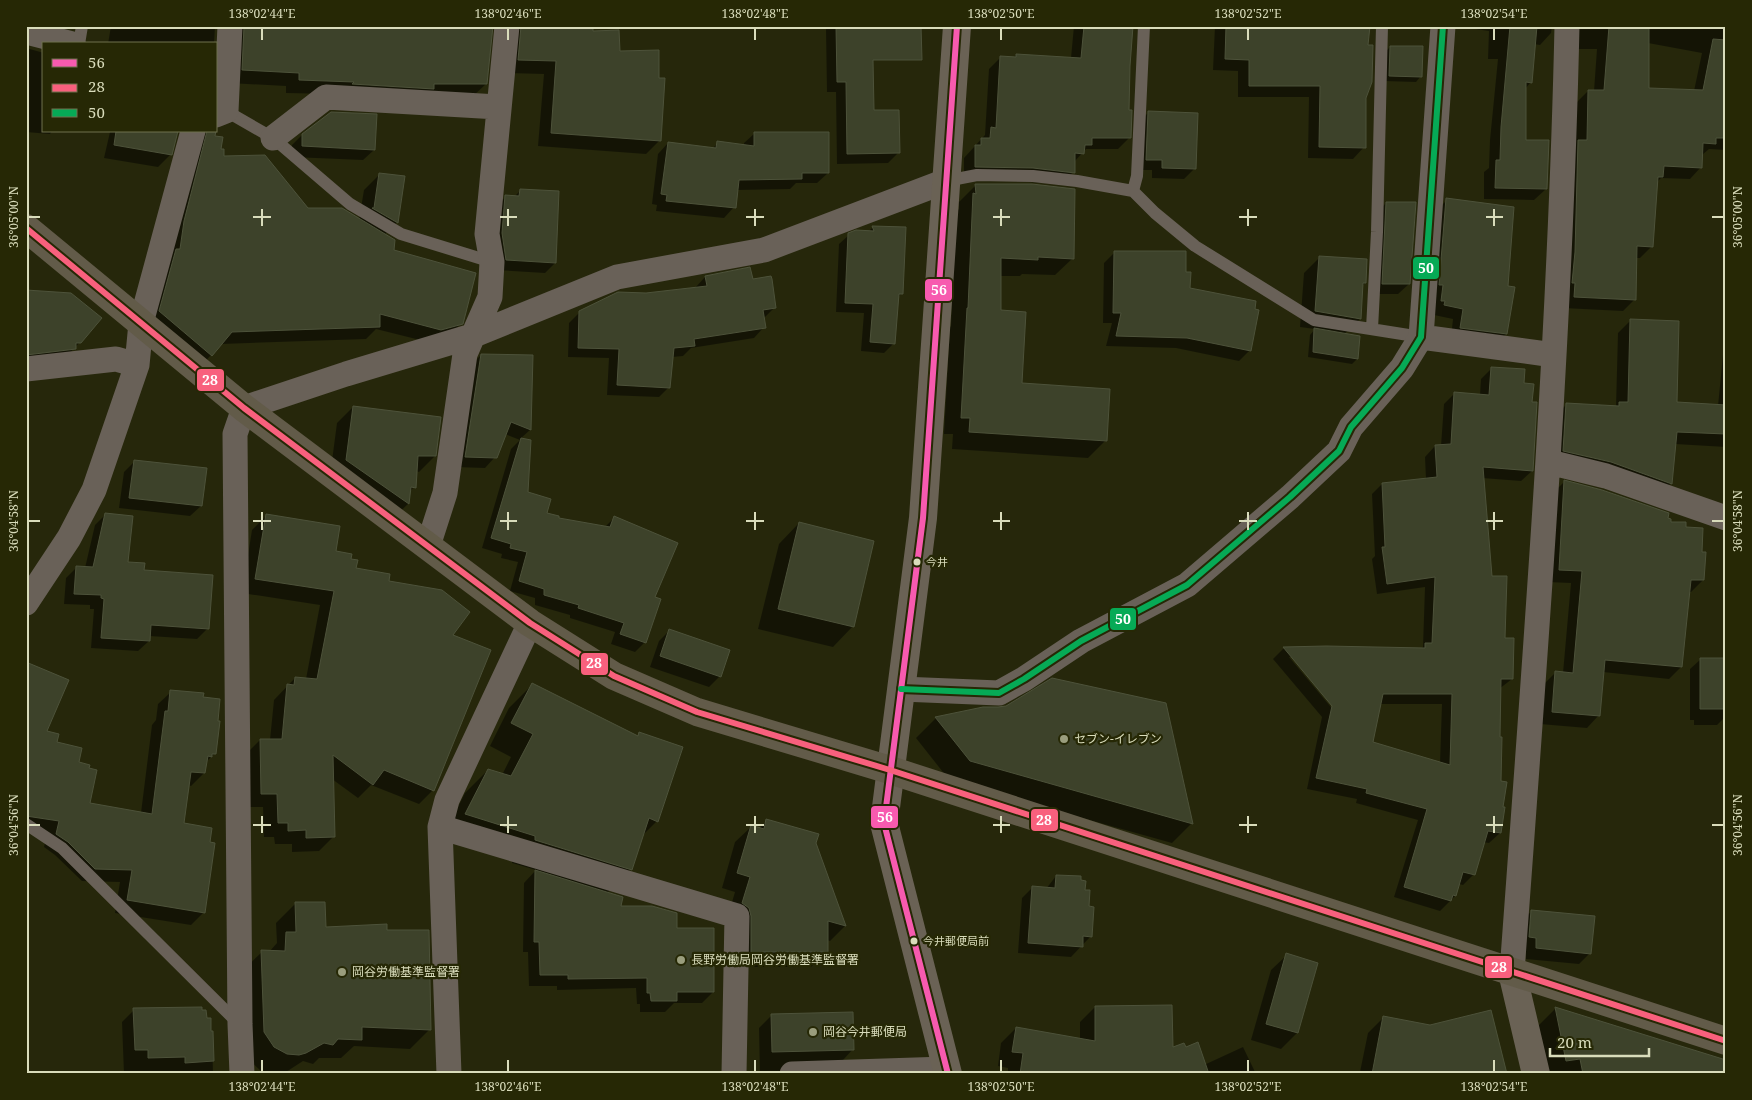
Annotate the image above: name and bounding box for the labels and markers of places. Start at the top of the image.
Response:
place label: 今井 [926,554,948,569]
marker: 今井 [912,557,922,567]
place label: セブン-イレブン [1074,730,1162,747]
marker: セブン-イレブン [1058,733,1070,745]
place label: 今井郵便局前 [923,933,989,948]
marker: 今井郵便局前 [909,936,919,946]
place label: 長野労働局岡谷労働基準監督署 [691,951,859,968]
marker: 長野労働局岡谷労働基準監督署 [675,954,687,966]
place label: 岡谷労働基準監督署 [352,963,460,980]
marker: 岡谷労働基準監督署 [336,966,348,978]
place label: 岡谷今井郵便局 [823,1023,907,1040]
marker: 岡谷今井郵便局 [807,1026,819,1038]

